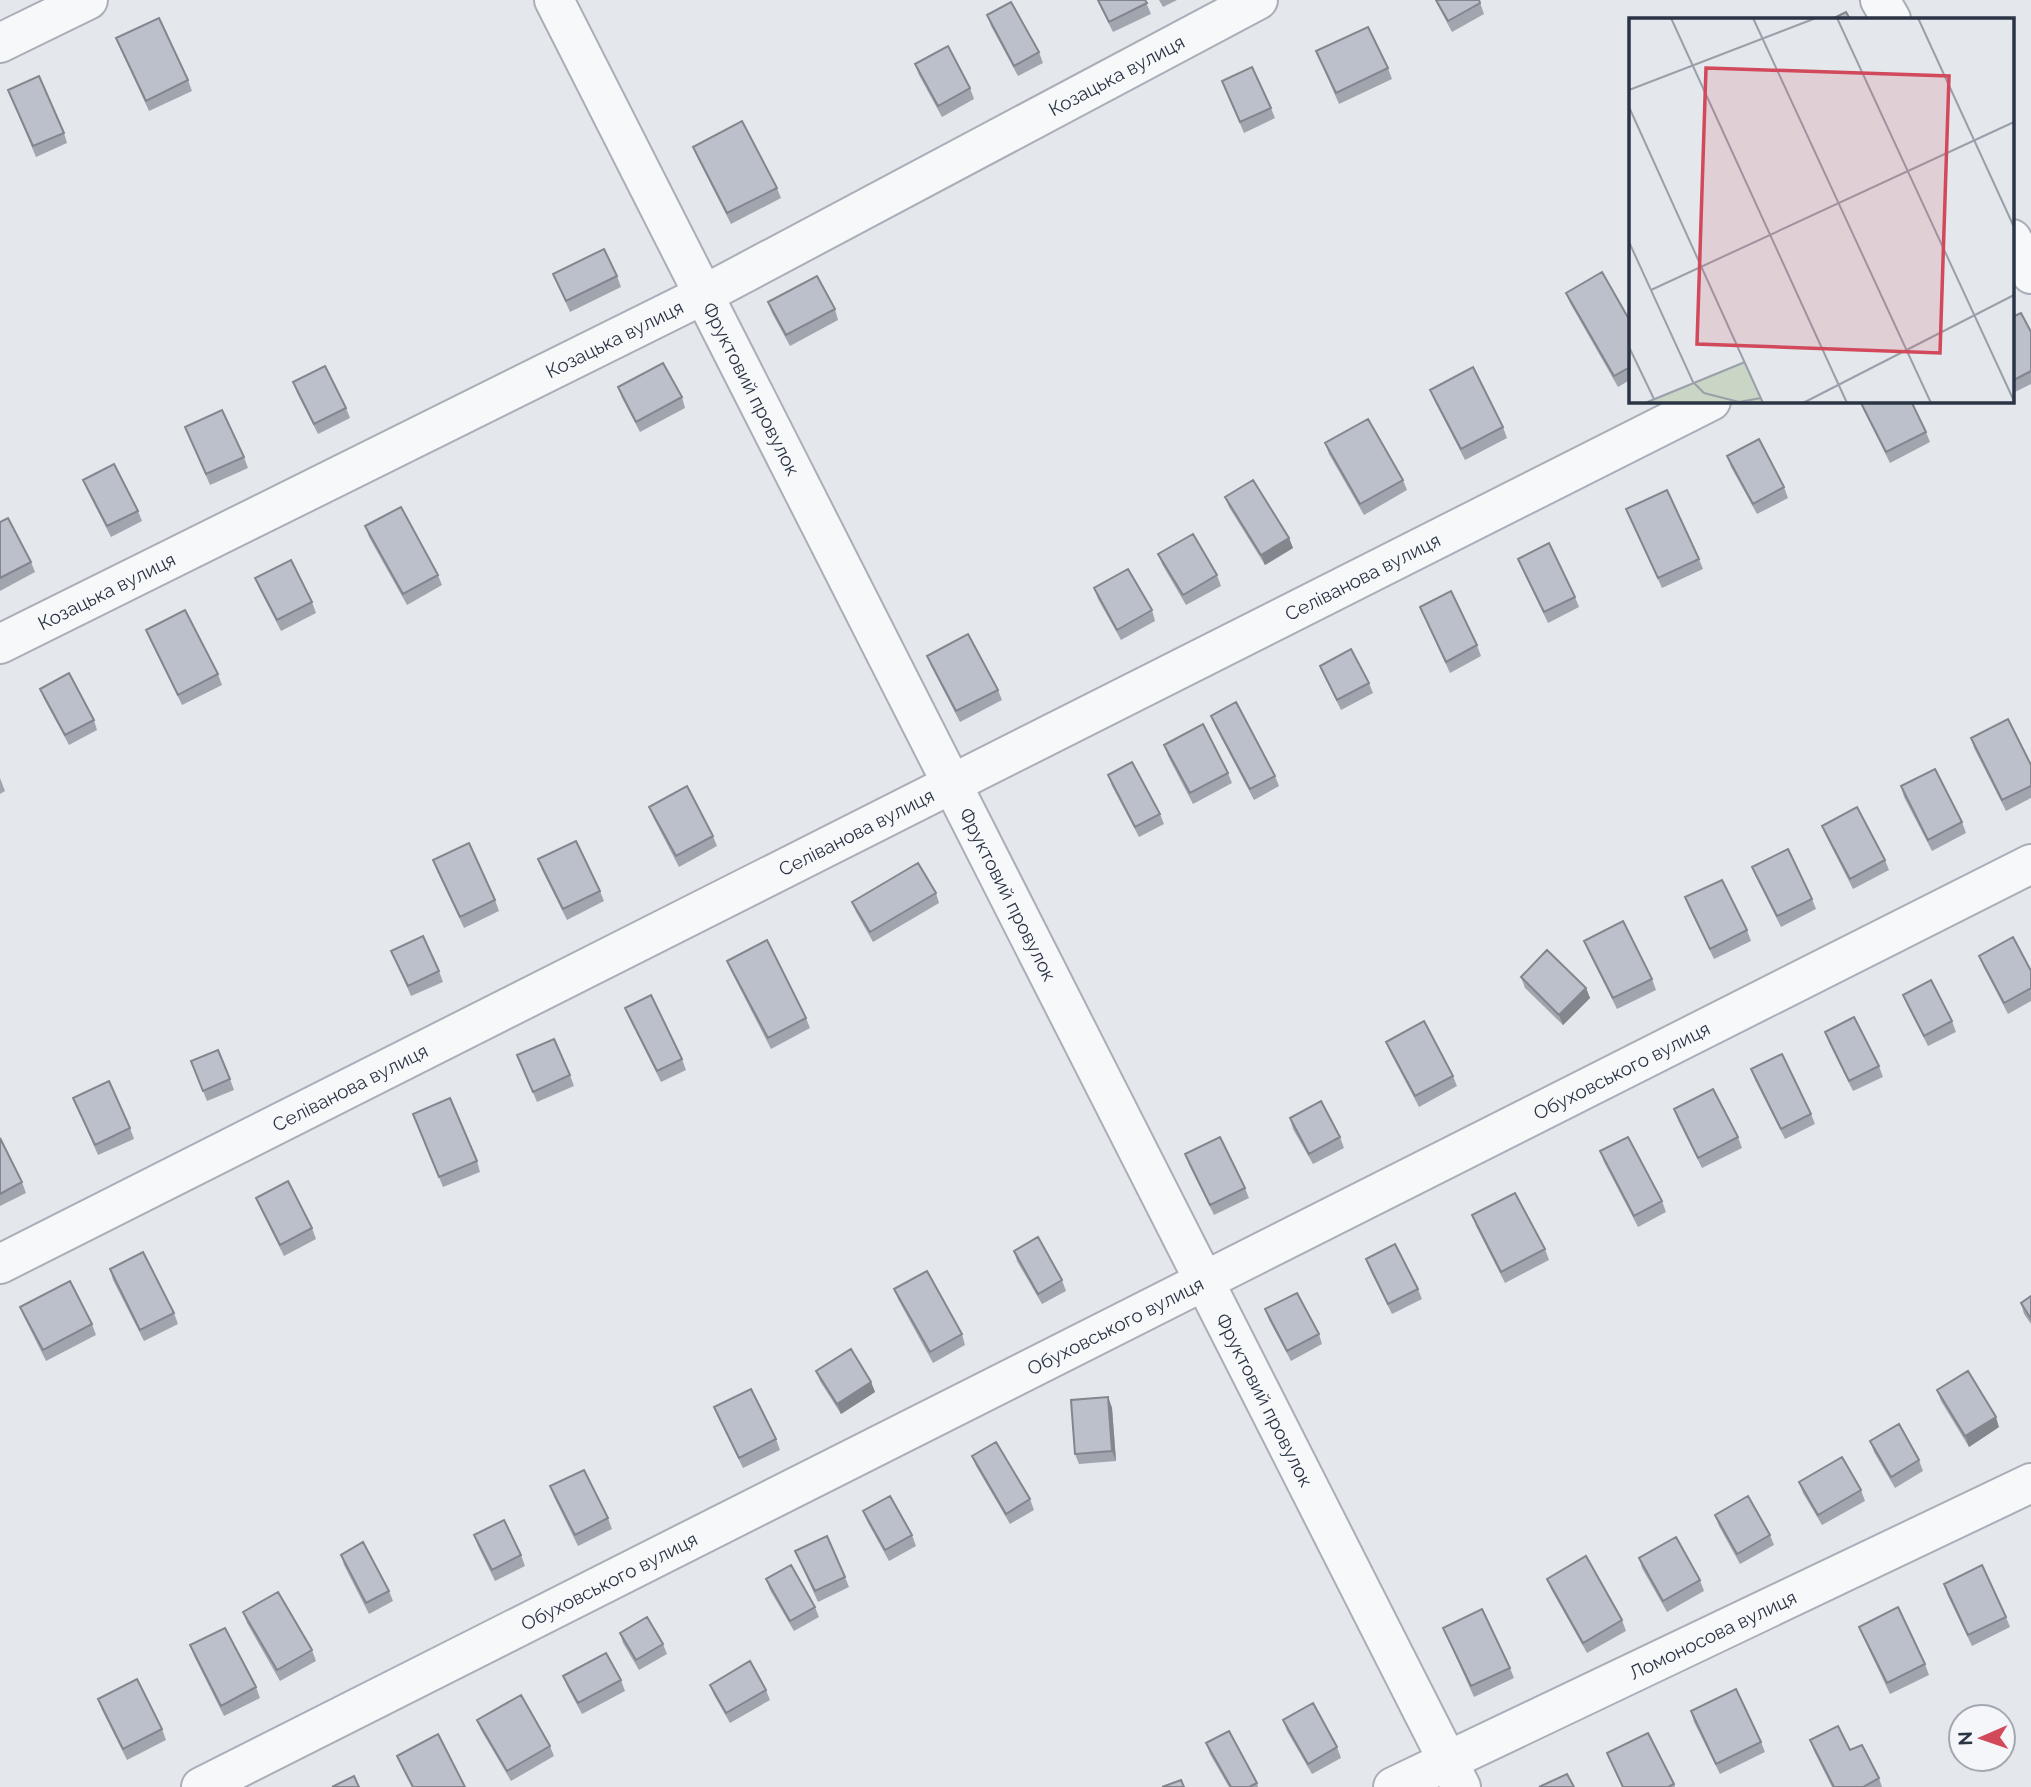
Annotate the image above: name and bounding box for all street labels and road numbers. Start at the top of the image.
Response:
street label: Козацька вулиця [1045,30,1188,120]
street label: Козацька вулиця [542,296,687,382]
street label: Фруктовий провулок [698,299,804,479]
street label: Селіванова вулиця [1281,528,1444,625]
street label: Козацька вулиця [34,548,179,634]
street label: Селіванова вулиця [775,784,938,880]
street label: Фруктовий провулок [955,804,1061,985]
street label: Обуховського вулиця [1530,1017,1713,1124]
street label: Селіванова вулиця [269,1039,431,1136]
street label: Обуховського вулиця [1023,1272,1207,1379]
street label: Фруктовий провулок [1211,1310,1318,1490]
street label: Обуховського вулиця [517,1528,701,1635]
street label: Ломоносова вулиця [1625,1586,1800,1684]

